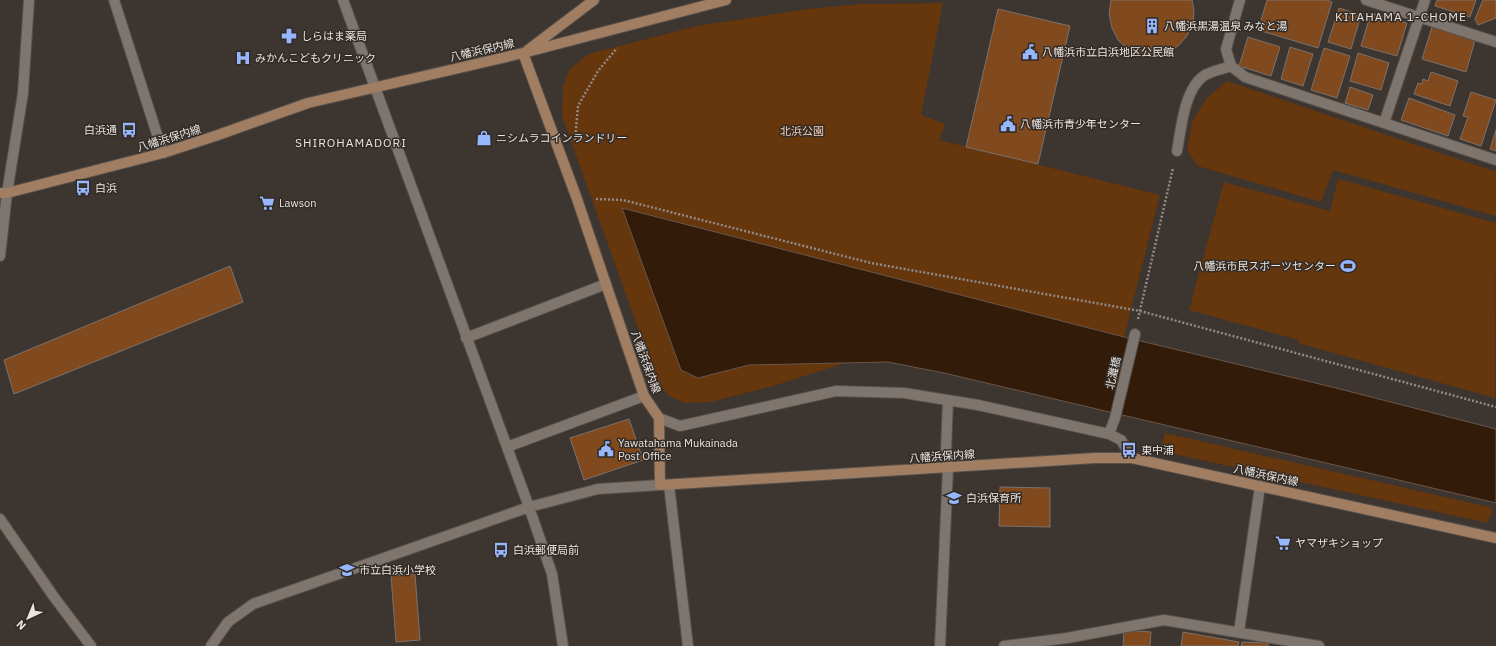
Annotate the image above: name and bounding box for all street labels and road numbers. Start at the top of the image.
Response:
street label: 八幡浜保内線 [448,36,516,64]
street label: 八幡浜保内線 [135,122,203,154]
street label: 八幡浜保内線 [628,329,664,395]
street label: 北灘橋 [1102,355,1124,391]
street label: 八幡浜保内線 [909,447,975,465]
street label: 八幡浜保内線 [1232,461,1300,489]

